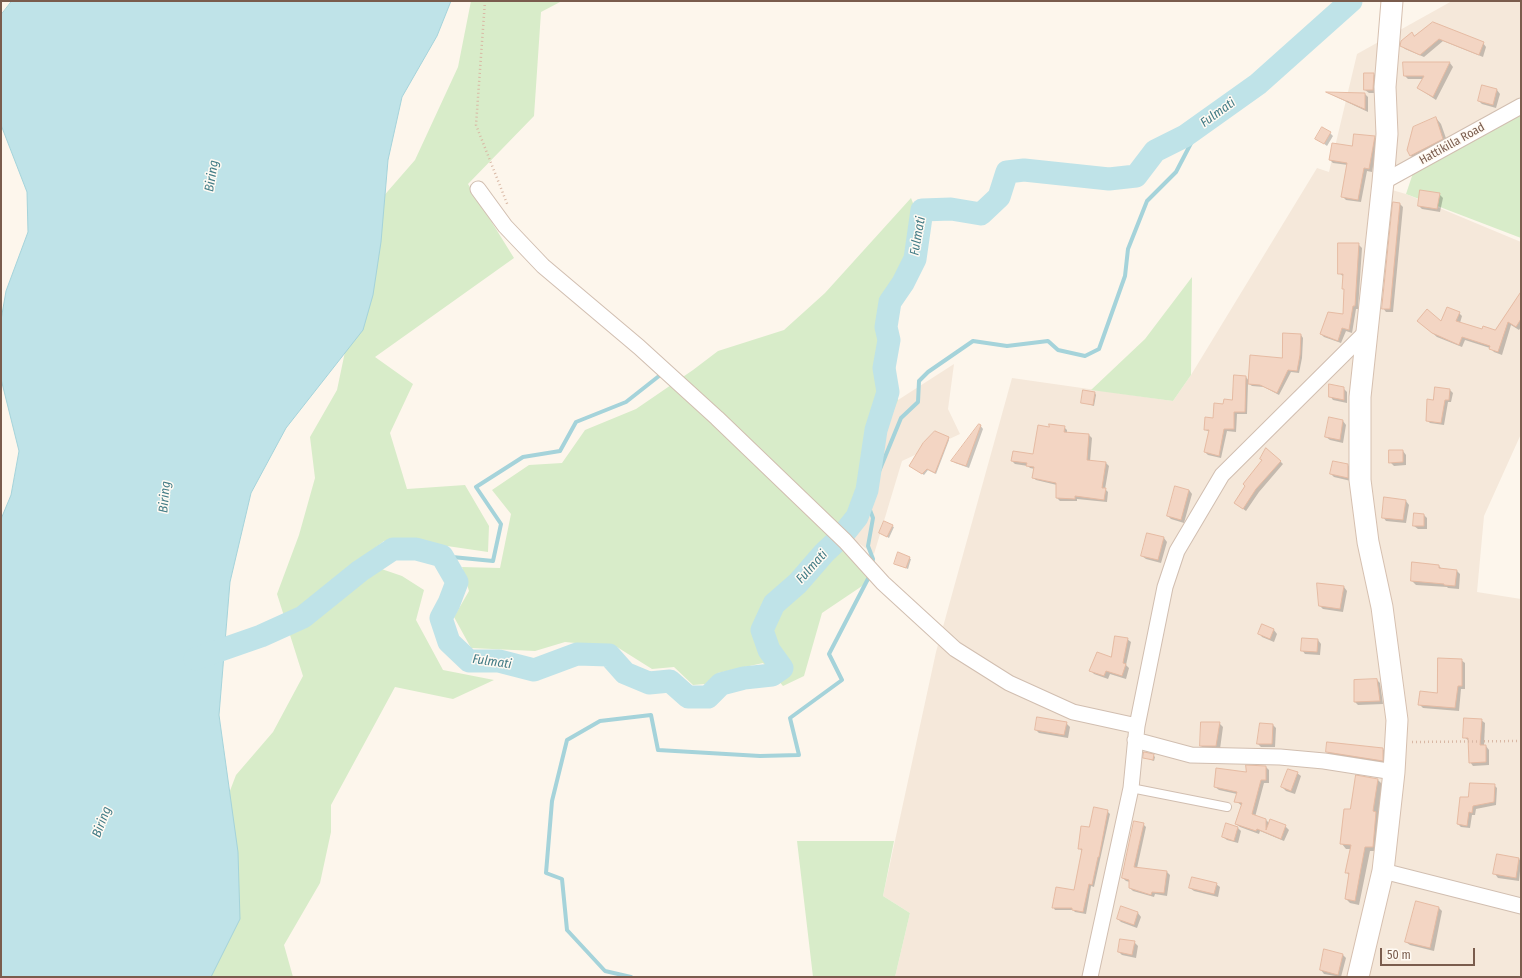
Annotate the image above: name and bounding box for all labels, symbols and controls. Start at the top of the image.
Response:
water label: Fulmati [1197,95,1239,131]
street label: Hattikilla Road [1417,120,1487,168]
water label: Biring [202,159,222,193]
water label: Fulmati [907,215,929,257]
water label: Biring [156,480,174,514]
water label: Fulmati [793,547,831,587]
water label: Fulmati [471,652,513,672]
water label: Biring [89,804,115,840]
scale bar [1382,940,1477,966]
text: 50 m [1387,948,1411,962]

